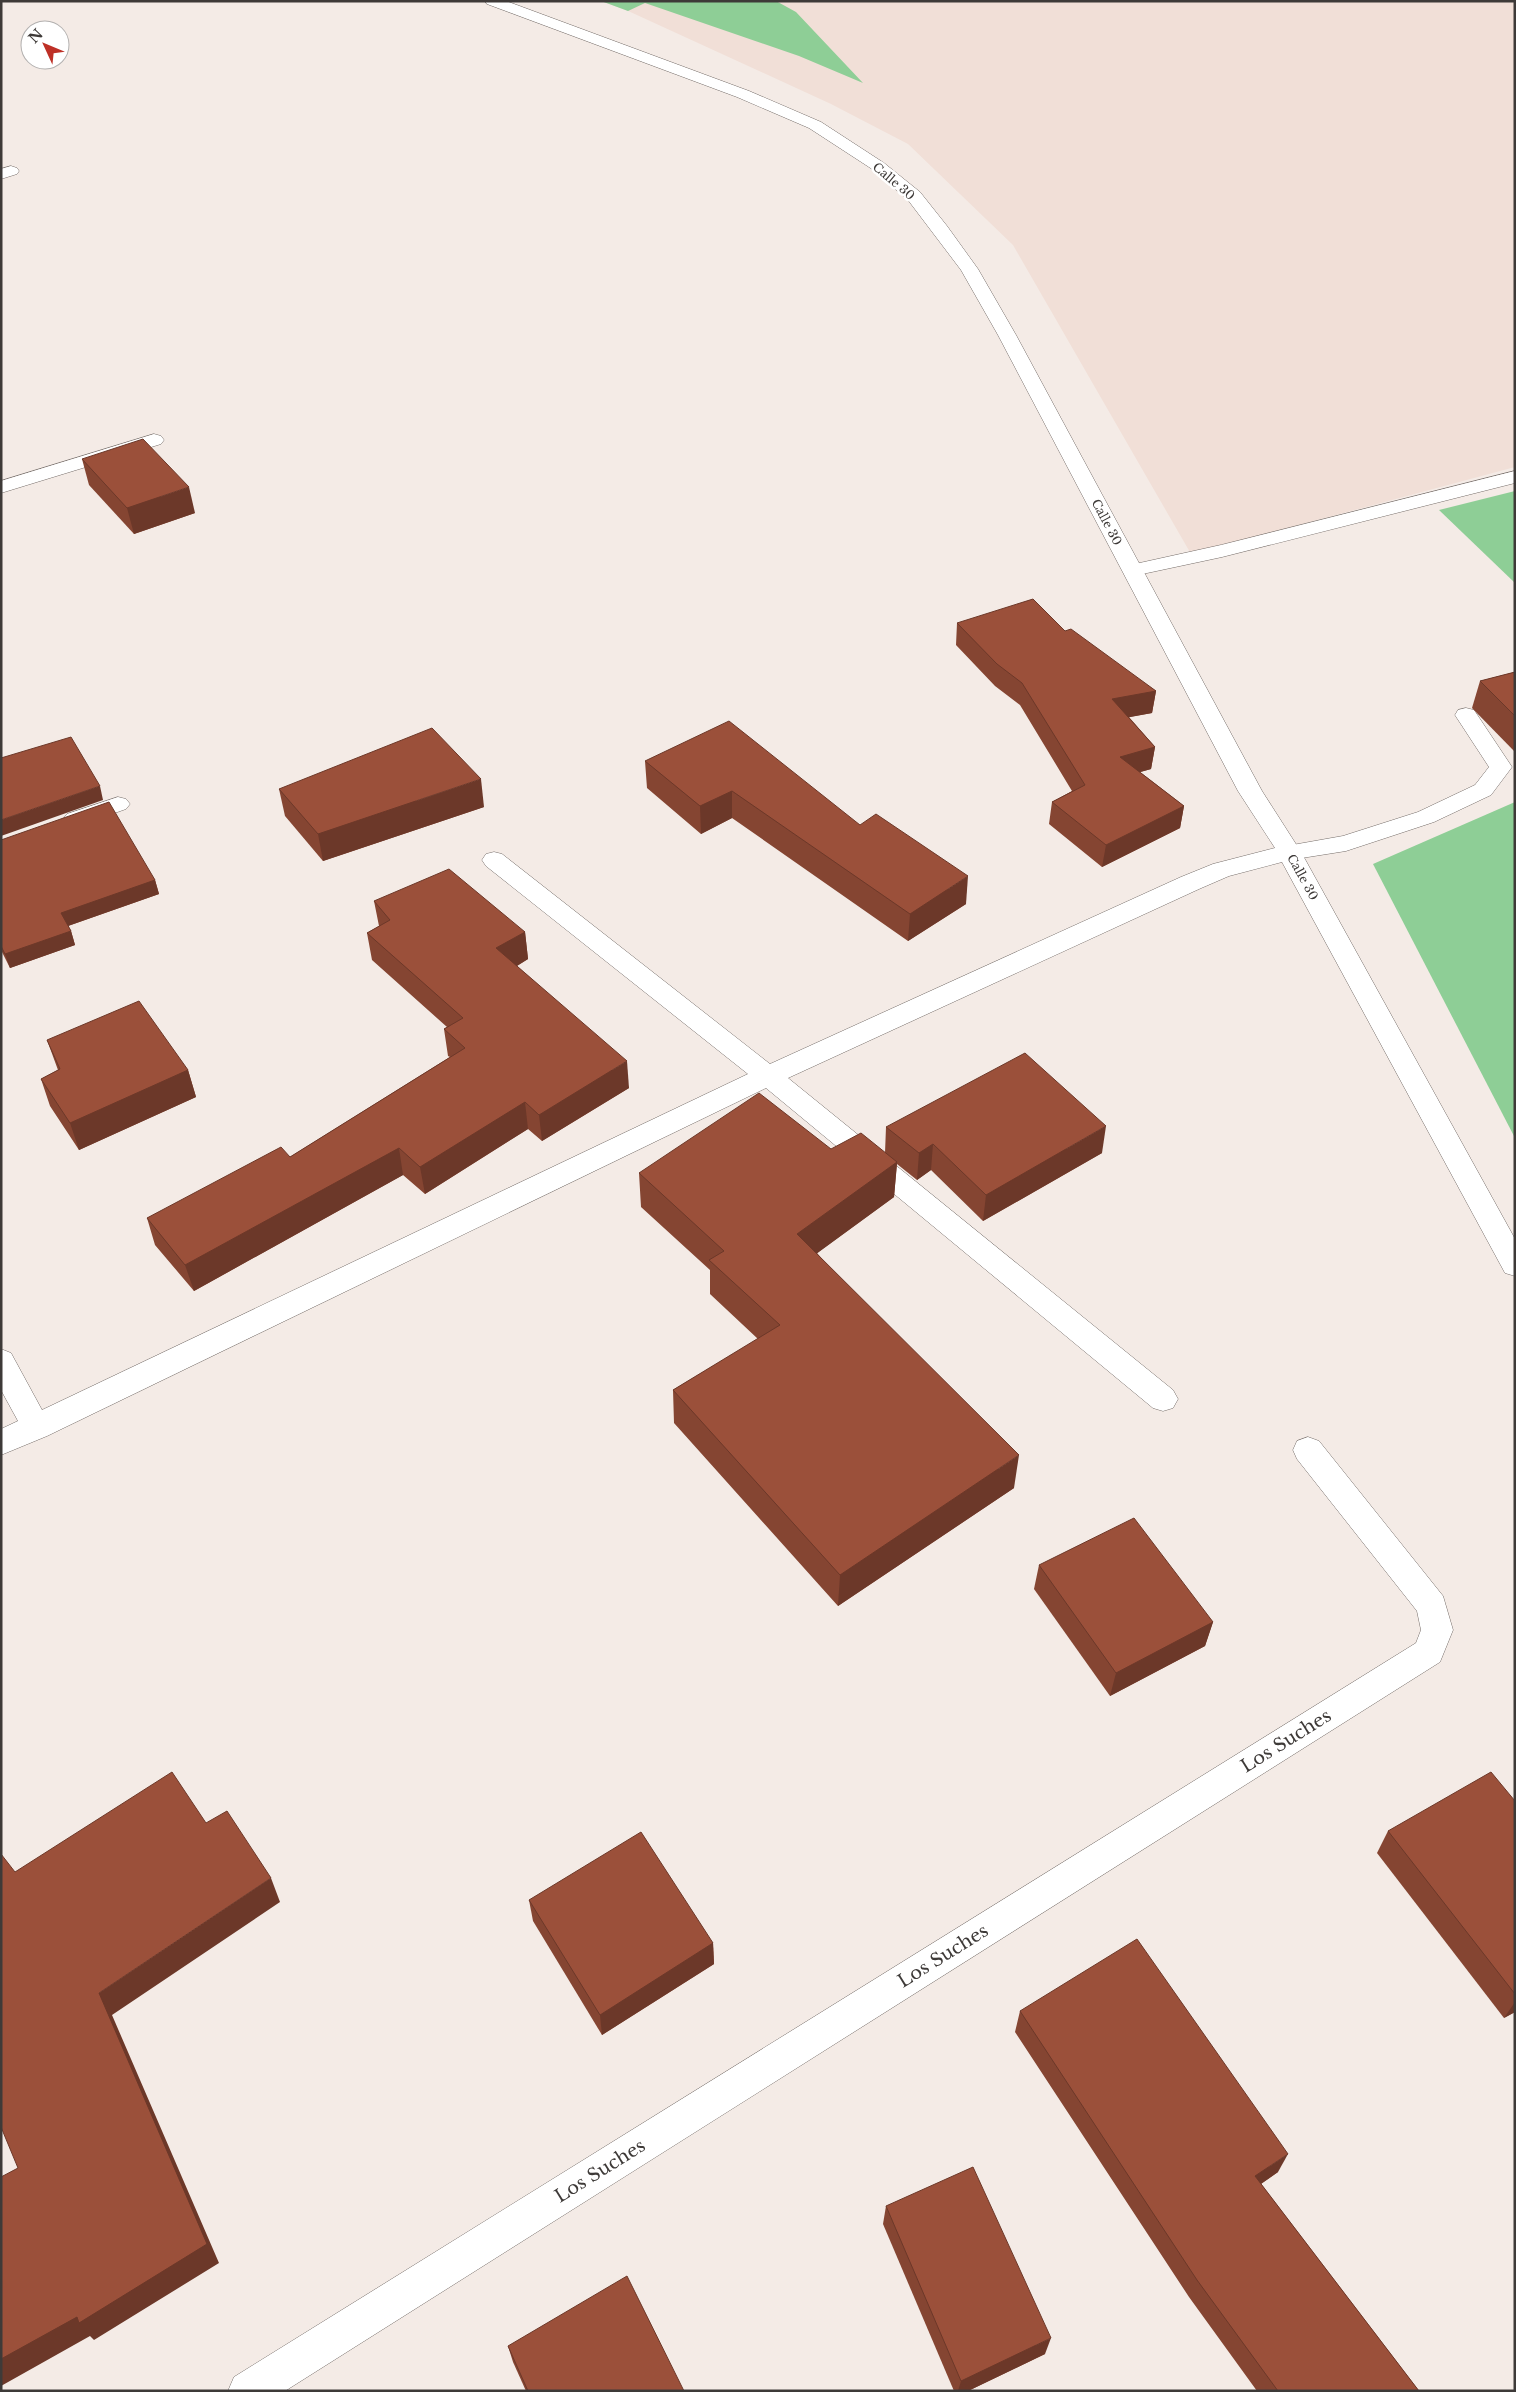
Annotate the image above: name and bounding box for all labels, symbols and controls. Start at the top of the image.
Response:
north arrow [20,20,70,70]
text: N [25,25,47,47]
street label: Calle 30 [870,159,918,203]
street label: Calle 30 [1089,496,1125,548]
street label: Calle 30 [1284,851,1322,903]
street label: Los Suches [1237,1705,1335,1777]
street label: Los Suches [894,1920,992,1992]
street label: Los Suches [551,2135,649,2207]

